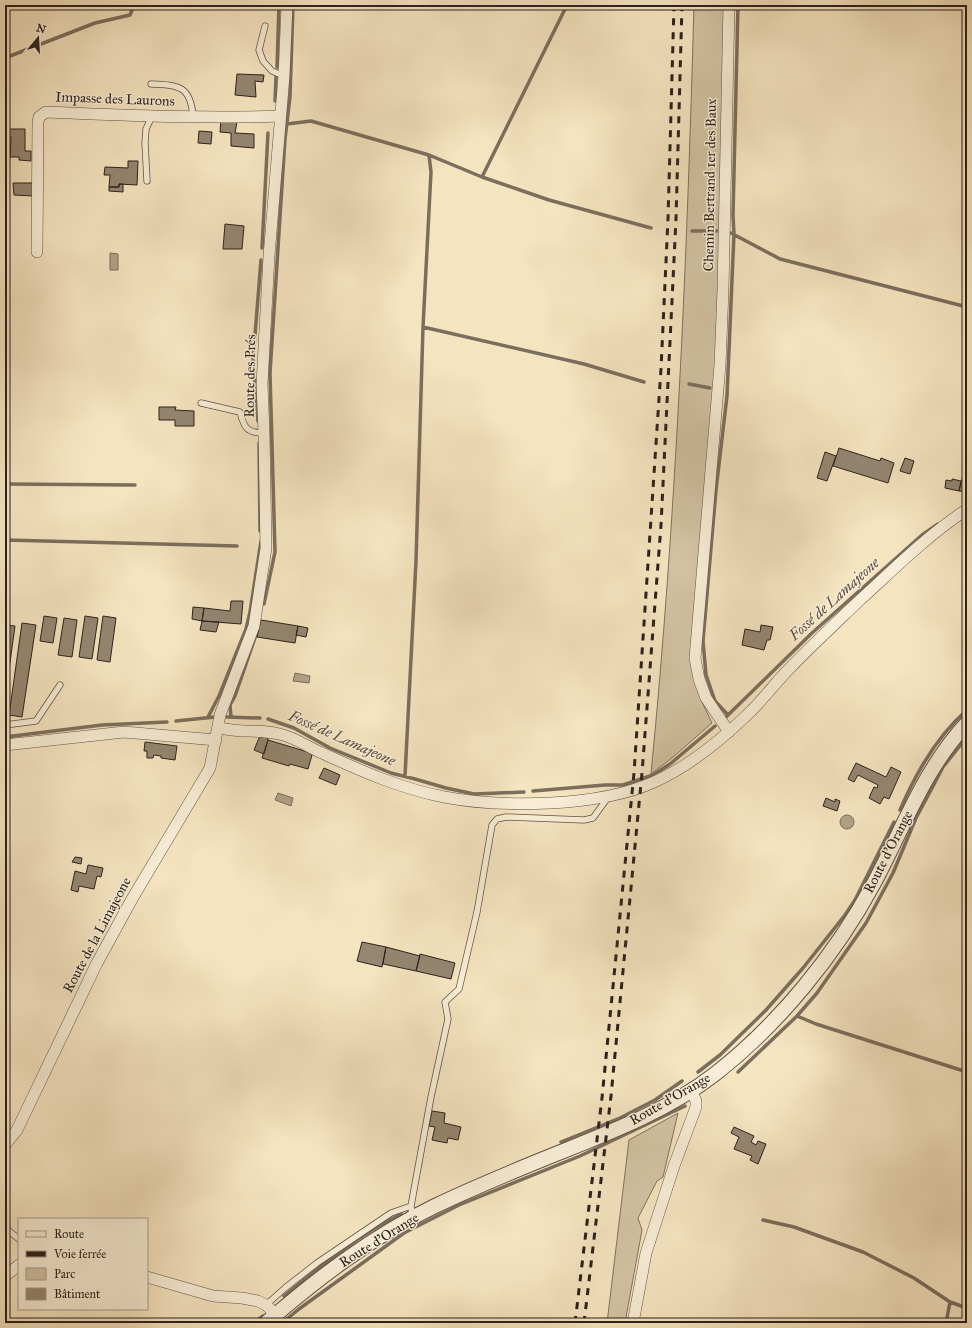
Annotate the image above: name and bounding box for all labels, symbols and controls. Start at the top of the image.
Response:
north arrow [18,18,58,58]
text: N [34,21,48,37]
street label: Impasse des Laurons [55,88,175,110]
street label: Chemin Bertrand 1er des Baux [700,98,720,272]
street label: Route des Prés [241,334,259,418]
water label: Fossé de Lamajeone [784,554,883,645]
water label: Fossé de Lamajeone [285,706,399,770]
street label: Route d'Orange [860,808,916,896]
street label: Route de la Limajeone [59,874,135,996]
street label: Route d'Orange [627,1069,714,1129]
street label: Route d'Orange [336,1209,422,1271]
legend [18,1218,148,1310]
text: Route [54,1227,84,1241]
text: Voie ferrée [53,1247,106,1261]
text: Parc [54,1267,75,1281]
text: Bâtiment [54,1287,101,1301]

